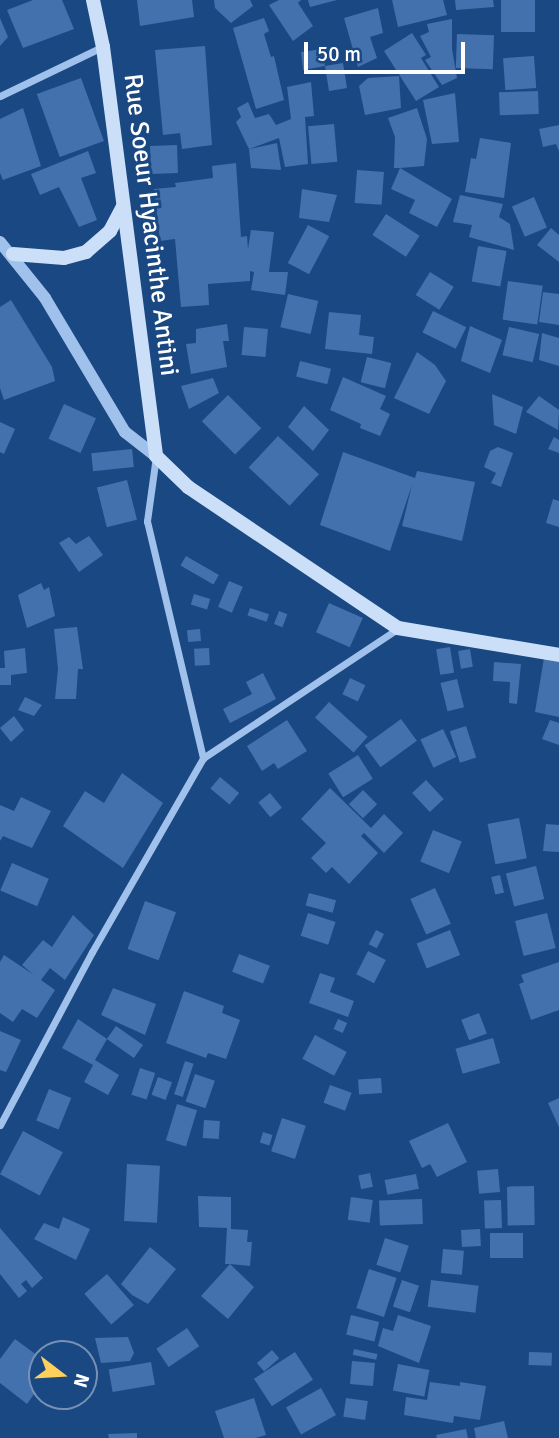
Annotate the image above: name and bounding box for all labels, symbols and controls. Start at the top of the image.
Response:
scale bar [307,28,468,72]
text: 50 m [317,41,361,67]
street label: Rue Soeur Hyacinthe Antini [116,72,184,378]
north arrow [28,1340,98,1410]
text: N [68,1371,95,1390]

